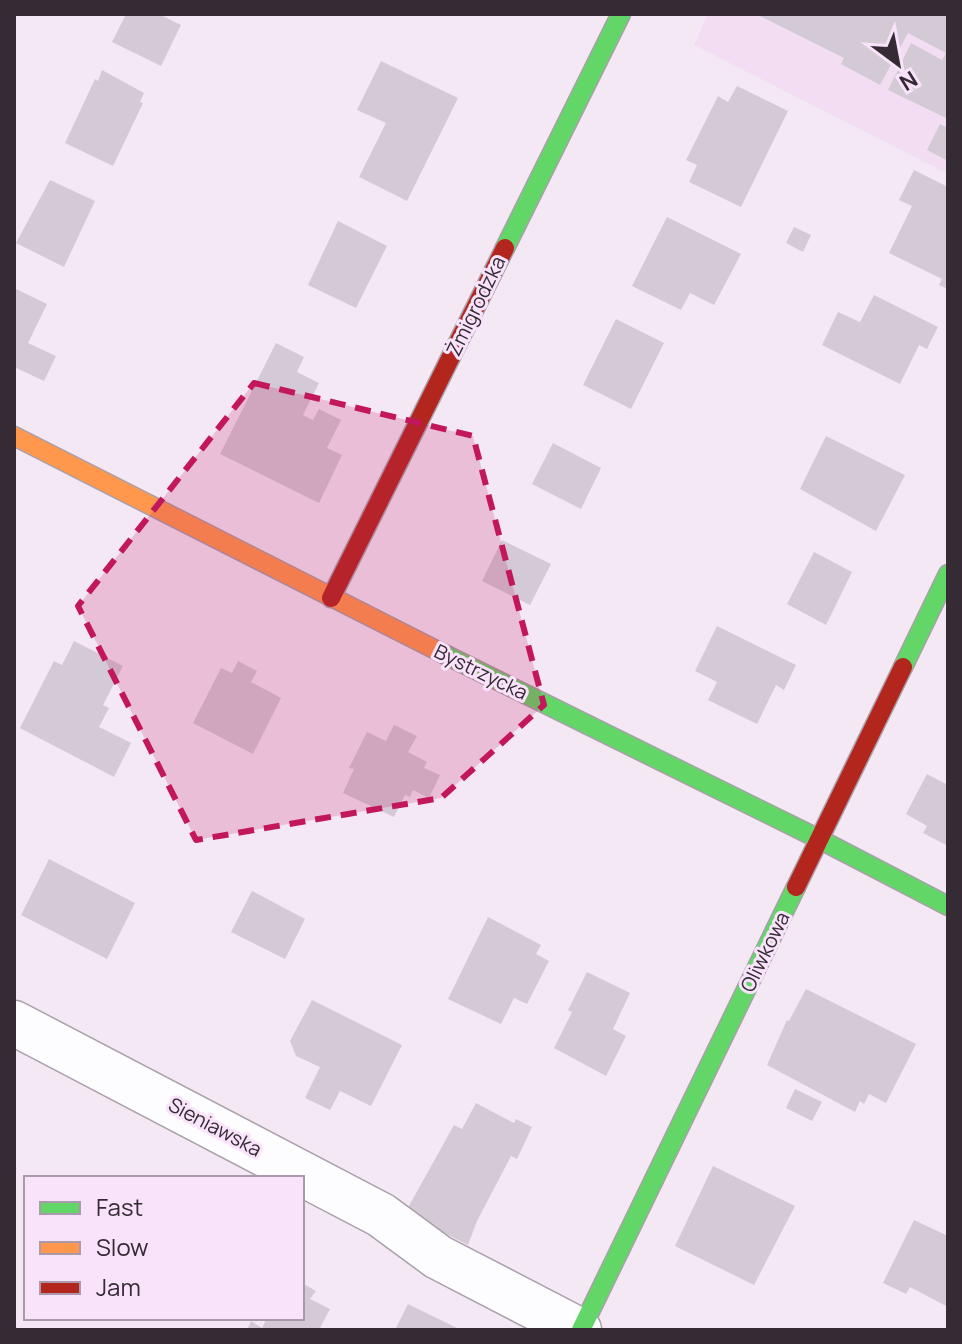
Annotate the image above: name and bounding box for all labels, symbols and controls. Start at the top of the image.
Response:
north arrow [858,24,938,104]
text: N [894,64,923,98]
street label: Żmigrodzka [440,251,511,360]
street label: Bystrzycka [430,637,533,706]
street label: Oliwkowa [734,907,796,996]
street label: Sieniawska [164,1091,267,1162]
legend [24,1176,304,1320]
text: Fast [96,1190,143,1223]
text: Slow [96,1230,149,1263]
text: Jam [96,1270,141,1303]

